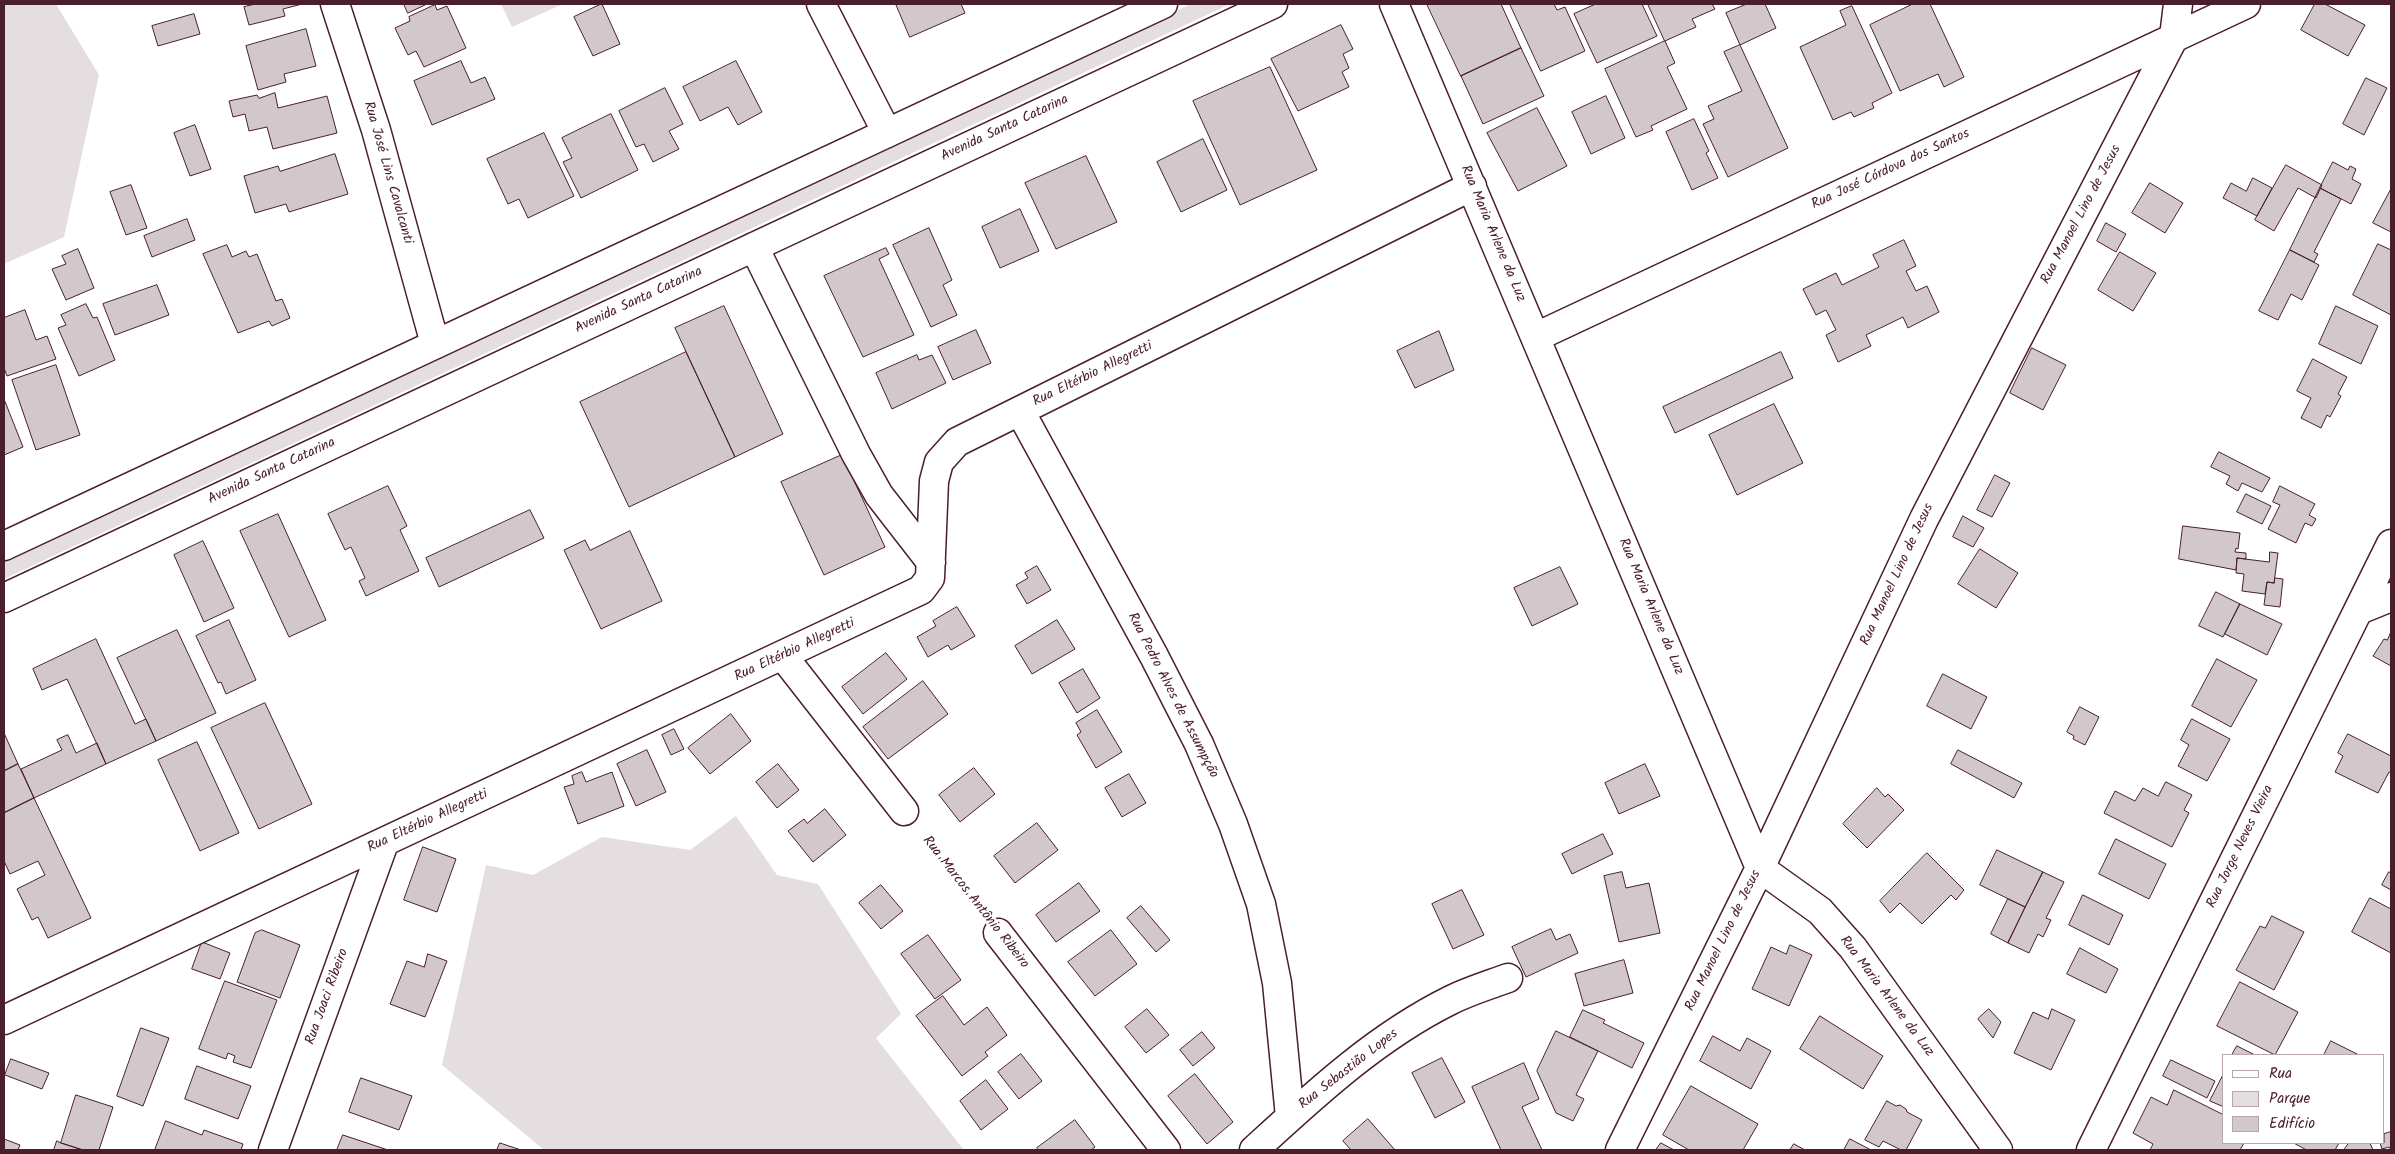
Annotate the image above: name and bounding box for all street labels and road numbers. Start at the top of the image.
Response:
street label: Avenida Santa Catarina [939,92,1071,166]
street label: Rua José Lins Cavalcanti [359,100,415,246]
street label: Rua José Córdova dos Santos [1809,126,1973,214]
street label: Rua Manoel Lino de Jesus [2038,143,2126,287]
street label: Rua Maria Arlene da Luz [1456,163,1528,305]
street label: Avenida Santa Catarina [573,264,705,338]
street label: Rua Eltérbio Allegretti [1030,339,1156,411]
street label: Avenida Santa Catarina [206,435,338,509]
street label: Rua Manoel Lino de Jesus [1858,501,1938,649]
street label: Rua Maria Arlene da Luz [1614,536,1686,678]
street label: Rua Pedro Alves de Assumpção [1123,610,1221,782]
street label: Rua Eltérbio Allegretti [732,616,858,686]
street label: Rua Jorge Neves Vieira [2204,783,2278,911]
street label: Rua Eltérbio Allegretti [365,787,491,857]
street label: Rua Marcos Antônio Ribeiro [918,833,1032,973]
street label: Rua Manoel Lino de Jesus [1683,868,1765,1014]
street label: Rua Maria Arlene da Luz [1835,933,1937,1061]
street label: Rua Joaci Ribeiro [303,947,353,1047]
street label: Rua Sebastião Lopes [1296,1026,1402,1114]

